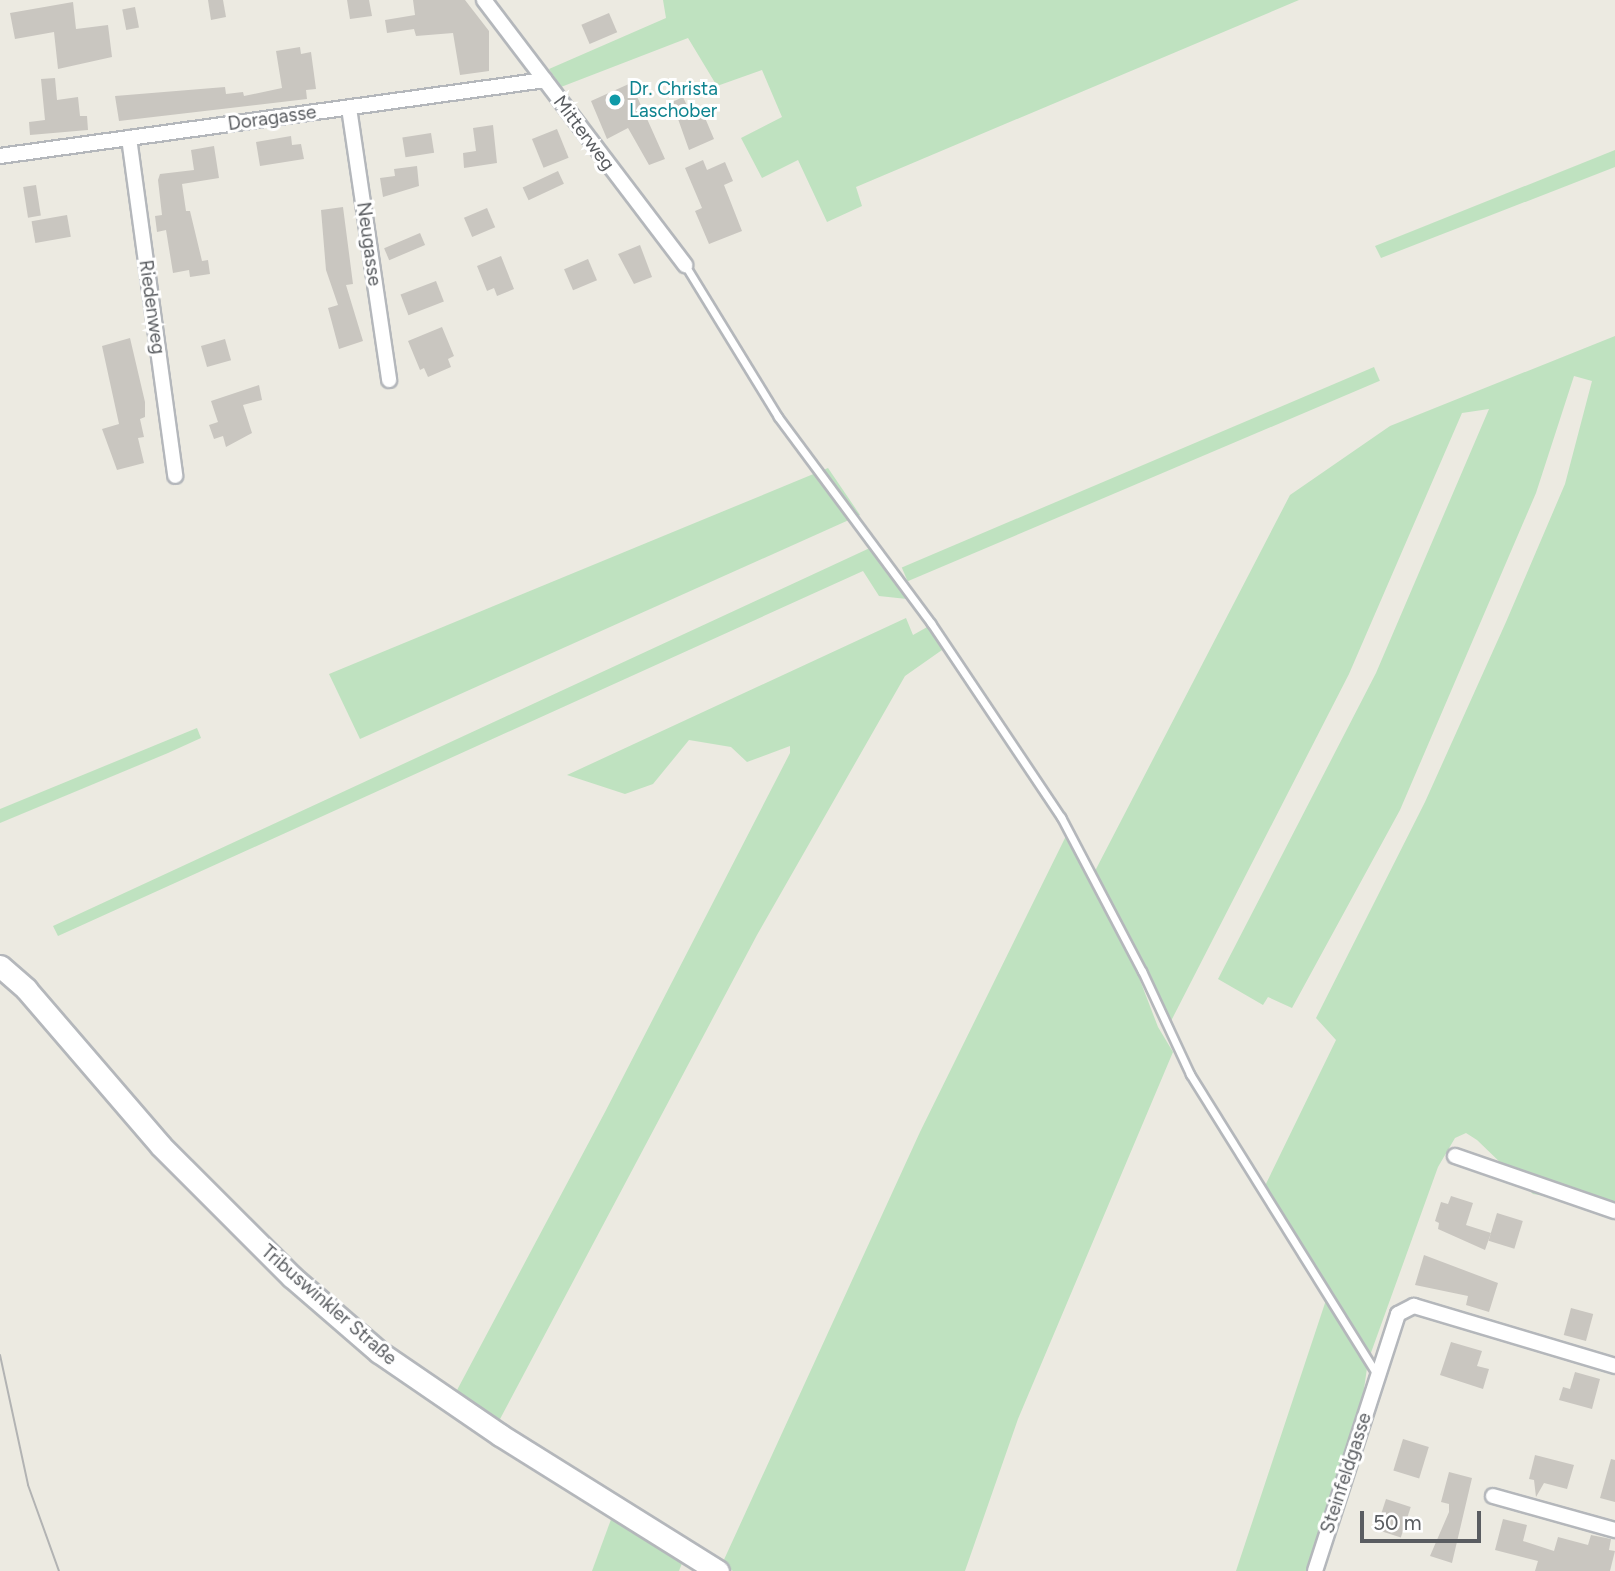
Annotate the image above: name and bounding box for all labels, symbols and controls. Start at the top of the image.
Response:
place label: Dr. Christa Laschober [629,78,718,122]
street label: Mitterweg [548,91,620,175]
marker: Dr. Christa Laschober [607,92,623,108]
street label: Doragasse [226,101,318,135]
street label: Neugasse [352,201,386,287]
street label: Riedenweg [134,258,170,356]
street label: Tribuswinkler Straße [257,1240,401,1370]
street label: Steinfeldgasse [1316,1410,1376,1536]
scale bar [1363,1498,1484,1542]
text: 50 m [1373,1510,1422,1535]

